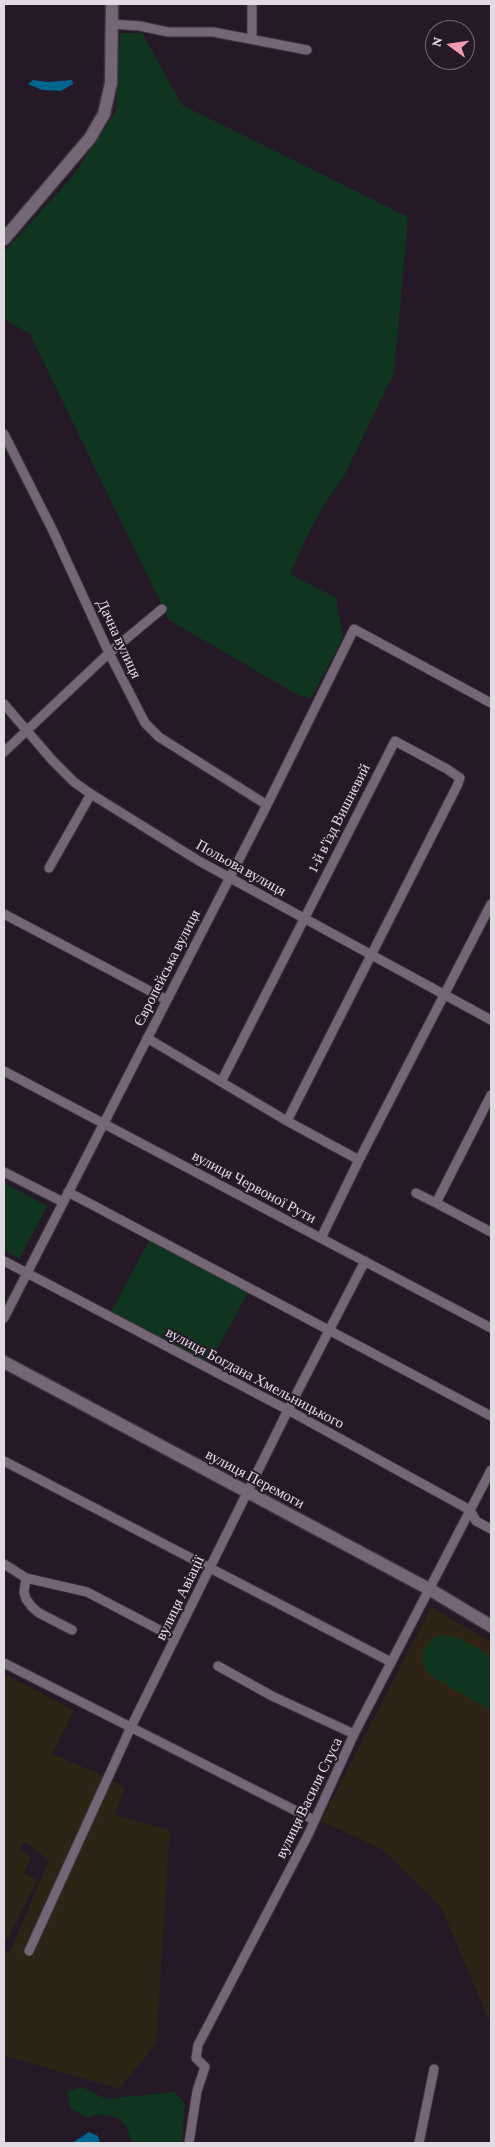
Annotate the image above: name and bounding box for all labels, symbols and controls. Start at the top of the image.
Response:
north arrow [425,20,475,70]
text: N [427,35,445,48]
street label: Дачна вулиця [93,597,145,681]
street label: 1-й в'їзд Вишневий [304,761,374,875]
street label: Польова вулиця [193,836,289,900]
street label: Європейська вулиця [130,907,204,1029]
street label: вулиця Червоної Рути [189,1147,319,1227]
street label: вулиця Богдана Хмельницького [163,1323,347,1433]
street label: вулиця Перемоги [202,1445,308,1513]
street label: вулиця Авіації [152,1553,208,1643]
street label: вулиця Василя Стуса [272,1735,346,1861]

